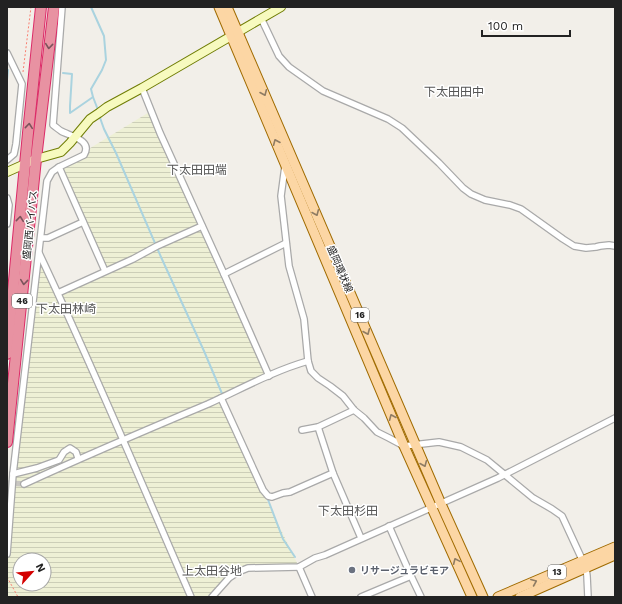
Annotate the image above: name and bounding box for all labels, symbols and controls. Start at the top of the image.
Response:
scale bar [482,12,570,38]
text: 100 m [488,19,523,33]
one-way arrow [45,43,54,49]
district label: 下太田田中 [424,85,484,99]
one-way arrow [259,89,267,97]
one-way arrow [24,123,33,129]
one-way arrow [273,139,281,146]
district label: 下太田田端 [167,163,227,177]
street label: 盛岡西バイパス [21,190,39,260]
one-way arrow [311,209,319,216]
one-way arrow [15,216,24,222]
street label: 盛岡環状線 [325,244,355,294]
one-way arrow [20,279,29,285]
road number: 46 [12,294,32,308]
district label: 下太田林崎 [36,302,96,316]
road number: 16 [351,308,369,322]
one-way arrow [363,328,371,335]
one-way arrow [389,414,397,421]
one-way arrow [420,461,428,468]
district label: 下太田杉田 [318,504,378,518]
north arrow [12,552,52,592]
one-way arrow [453,558,461,566]
text: N [33,561,48,574]
district label: 上太田谷地 [182,564,242,578]
marker: リサージュラビモア [347,565,357,575]
place label: リサージュラビモア [360,565,449,576]
road number: 13 [548,565,566,579]
one-way arrow [530,579,538,587]

